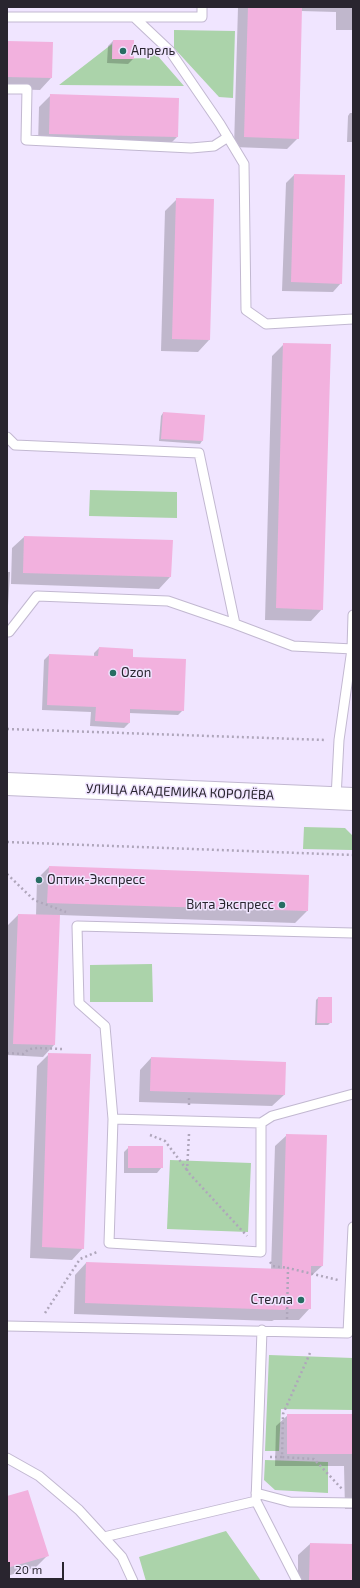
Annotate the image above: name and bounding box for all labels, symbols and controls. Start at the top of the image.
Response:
place label: Апрель [131,43,175,59]
marker: Апрель [118,46,128,56]
place label: Ozon [121,665,151,681]
marker: Ozon [108,668,118,678]
street label: УЛИЦА АКАДЕМИКА КОРОЛЁВА [86,781,274,803]
place label: Оптик-Экспресс [47,872,145,888]
marker: Оптик-Экспресс [34,875,44,885]
place label: Вита Экспресс [186,897,274,913]
marker: Вита Экспресс [277,900,287,910]
place label: Стелла [251,1292,293,1308]
marker: Стелла [296,1295,306,1305]
scale bar [10,1554,66,1580]
text: 20 m [15,1562,42,1576]

